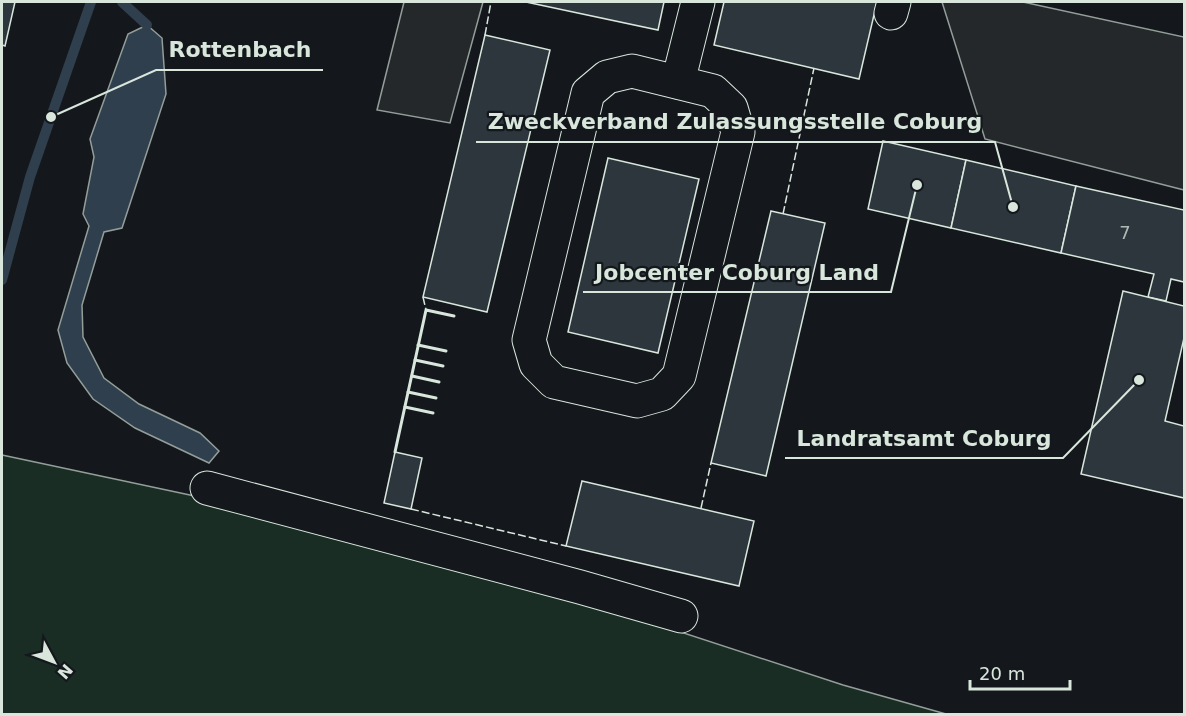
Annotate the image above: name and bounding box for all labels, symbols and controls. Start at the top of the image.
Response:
callout: Rottenbach [156,30,323,70]
text: Rottenbach [169,37,311,62]
callout: Zweckverband Zulassungsstelle Coburg [476,102,995,142]
text: Zweckverband Zulassungsstelle Coburg [488,109,982,134]
house number: 7 [1119,222,1131,243]
callout: Jobcenter Coburg Land [583,252,891,292]
text: Jobcenter Coburg Land [593,260,879,285]
callout: Landratsamt Coburg [785,418,1063,458]
text: Landratsamt Coburg [797,426,1051,451]
north arrow [24,632,84,692]
scale bar [970,653,1070,691]
text: N [53,660,77,683]
text: 20 m [979,663,1025,684]

